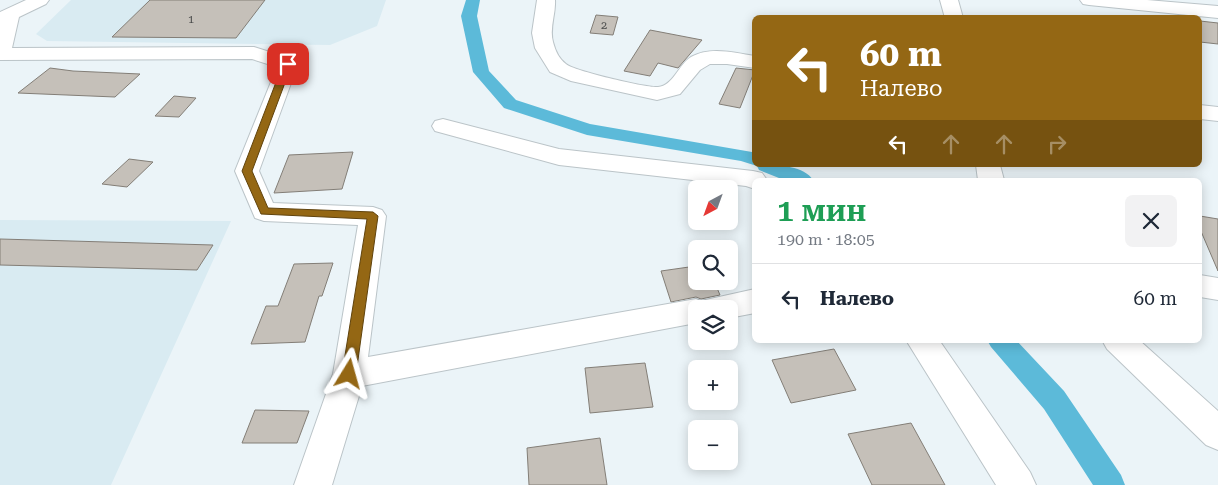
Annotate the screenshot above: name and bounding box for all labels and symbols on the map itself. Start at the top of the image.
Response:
house number: 1 [188,13,194,26]
house number: 2 [601,19,607,32]
pin [267,43,309,85]
north arrow [688,180,738,230]
position arrow [322,347,374,399]

